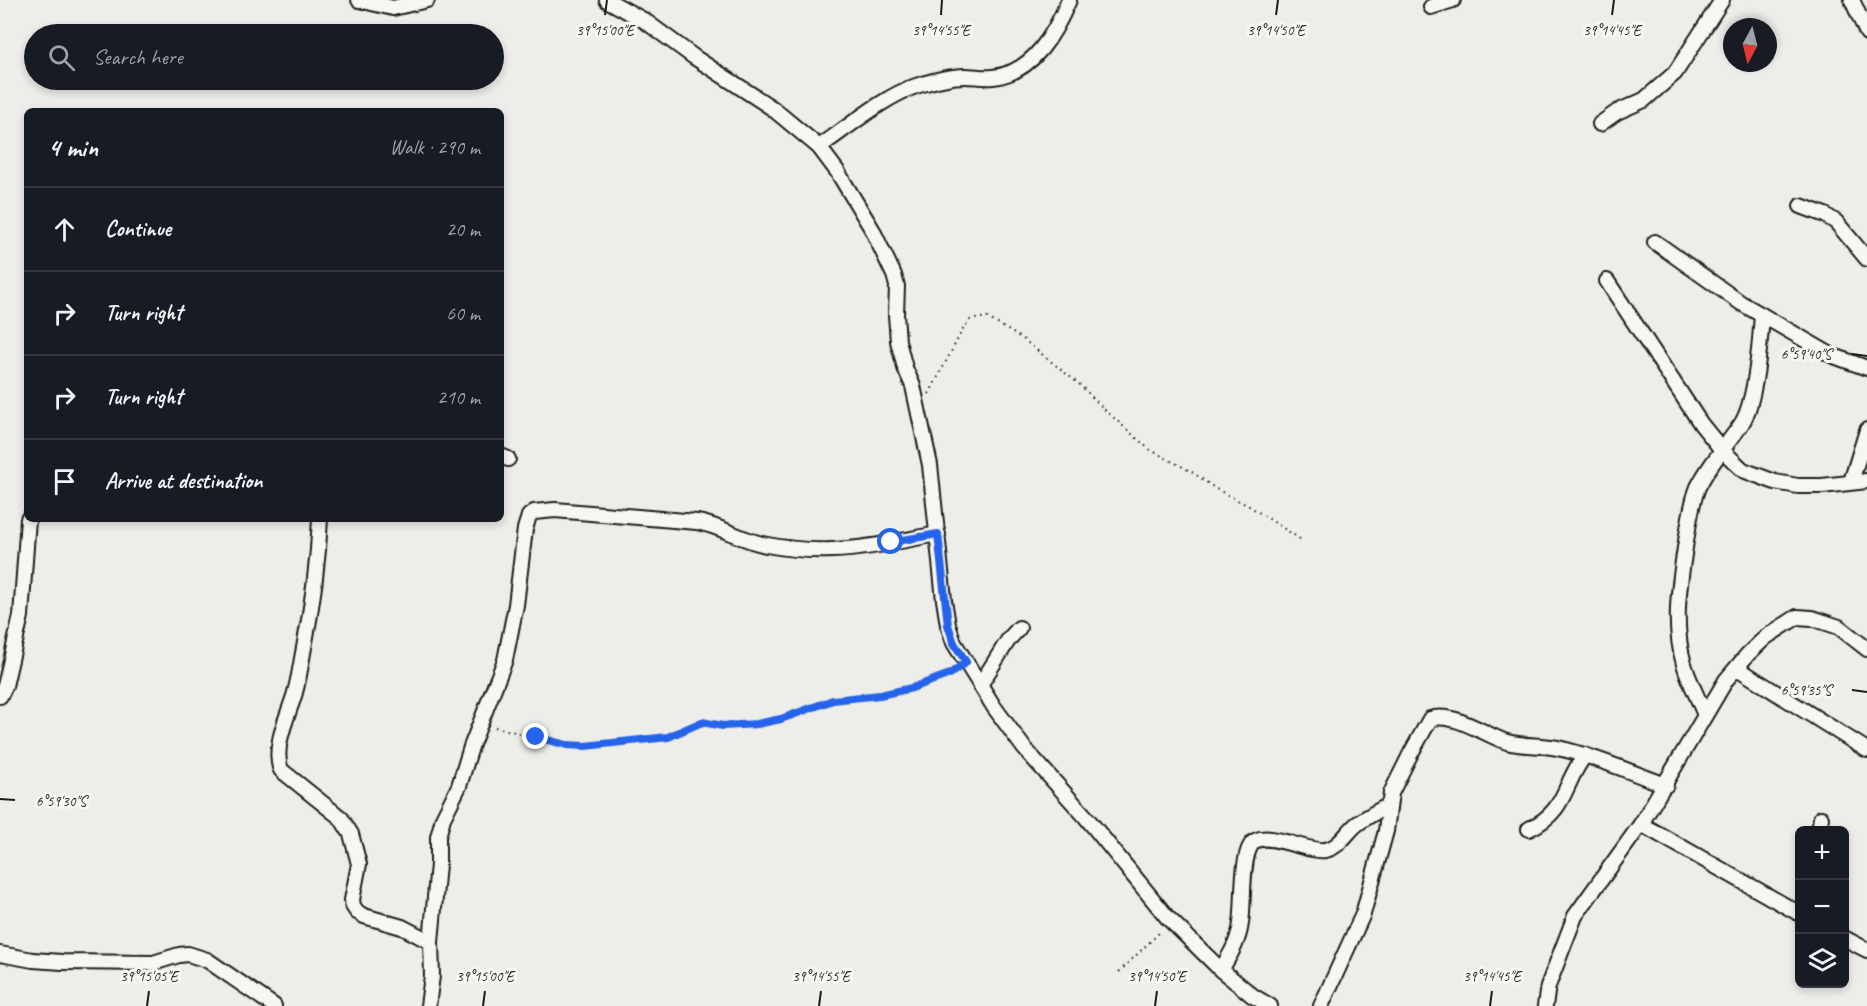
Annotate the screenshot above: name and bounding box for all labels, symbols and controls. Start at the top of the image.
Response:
north arrow [1723,18,1777,72]
text: 39°15'00"E [576,21,636,40]
text: 39°14'55"E [912,21,972,40]
text: 39°14'50"E [1247,21,1307,40]
text: 39°14'45"E [1583,21,1643,40]
search box [24,24,504,90]
icon: search [45,41,78,74]
text: Search here [93,43,183,71]
text: 4 min [48,131,98,164]
text: Walk · 290 m [390,135,480,160]
icon: ahead [48,213,81,246]
text: Continue [105,215,171,243]
text: 20 m [446,217,480,242]
icon: right [48,297,81,330]
text: Turn right [105,299,182,327]
text: 60 m [446,301,480,326]
text: 6°59'40"S [1781,345,1834,364]
icon: right [48,381,81,414]
text: Turn right [105,383,182,411]
text: 210 m [437,385,480,410]
icon: arrive [48,465,81,498]
text: Arrive at destination [105,467,262,495]
route start [877,528,903,554]
text: 6°59'35"S [1781,681,1834,700]
route end [522,723,548,749]
text: 6°59'30"S [36,792,89,811]
map controls [1795,826,1849,988]
button: + [1795,826,1849,880]
button: − [1795,880,1849,934]
button: layers [1795,934,1849,988]
text: 39°15'05"E [120,967,180,986]
text: 39°15'00"E [456,967,516,986]
text: 39°14'55"E [792,967,852,986]
text: 39°14'50"E [1128,967,1188,986]
text: 39°14'45"E [1463,967,1523,986]

